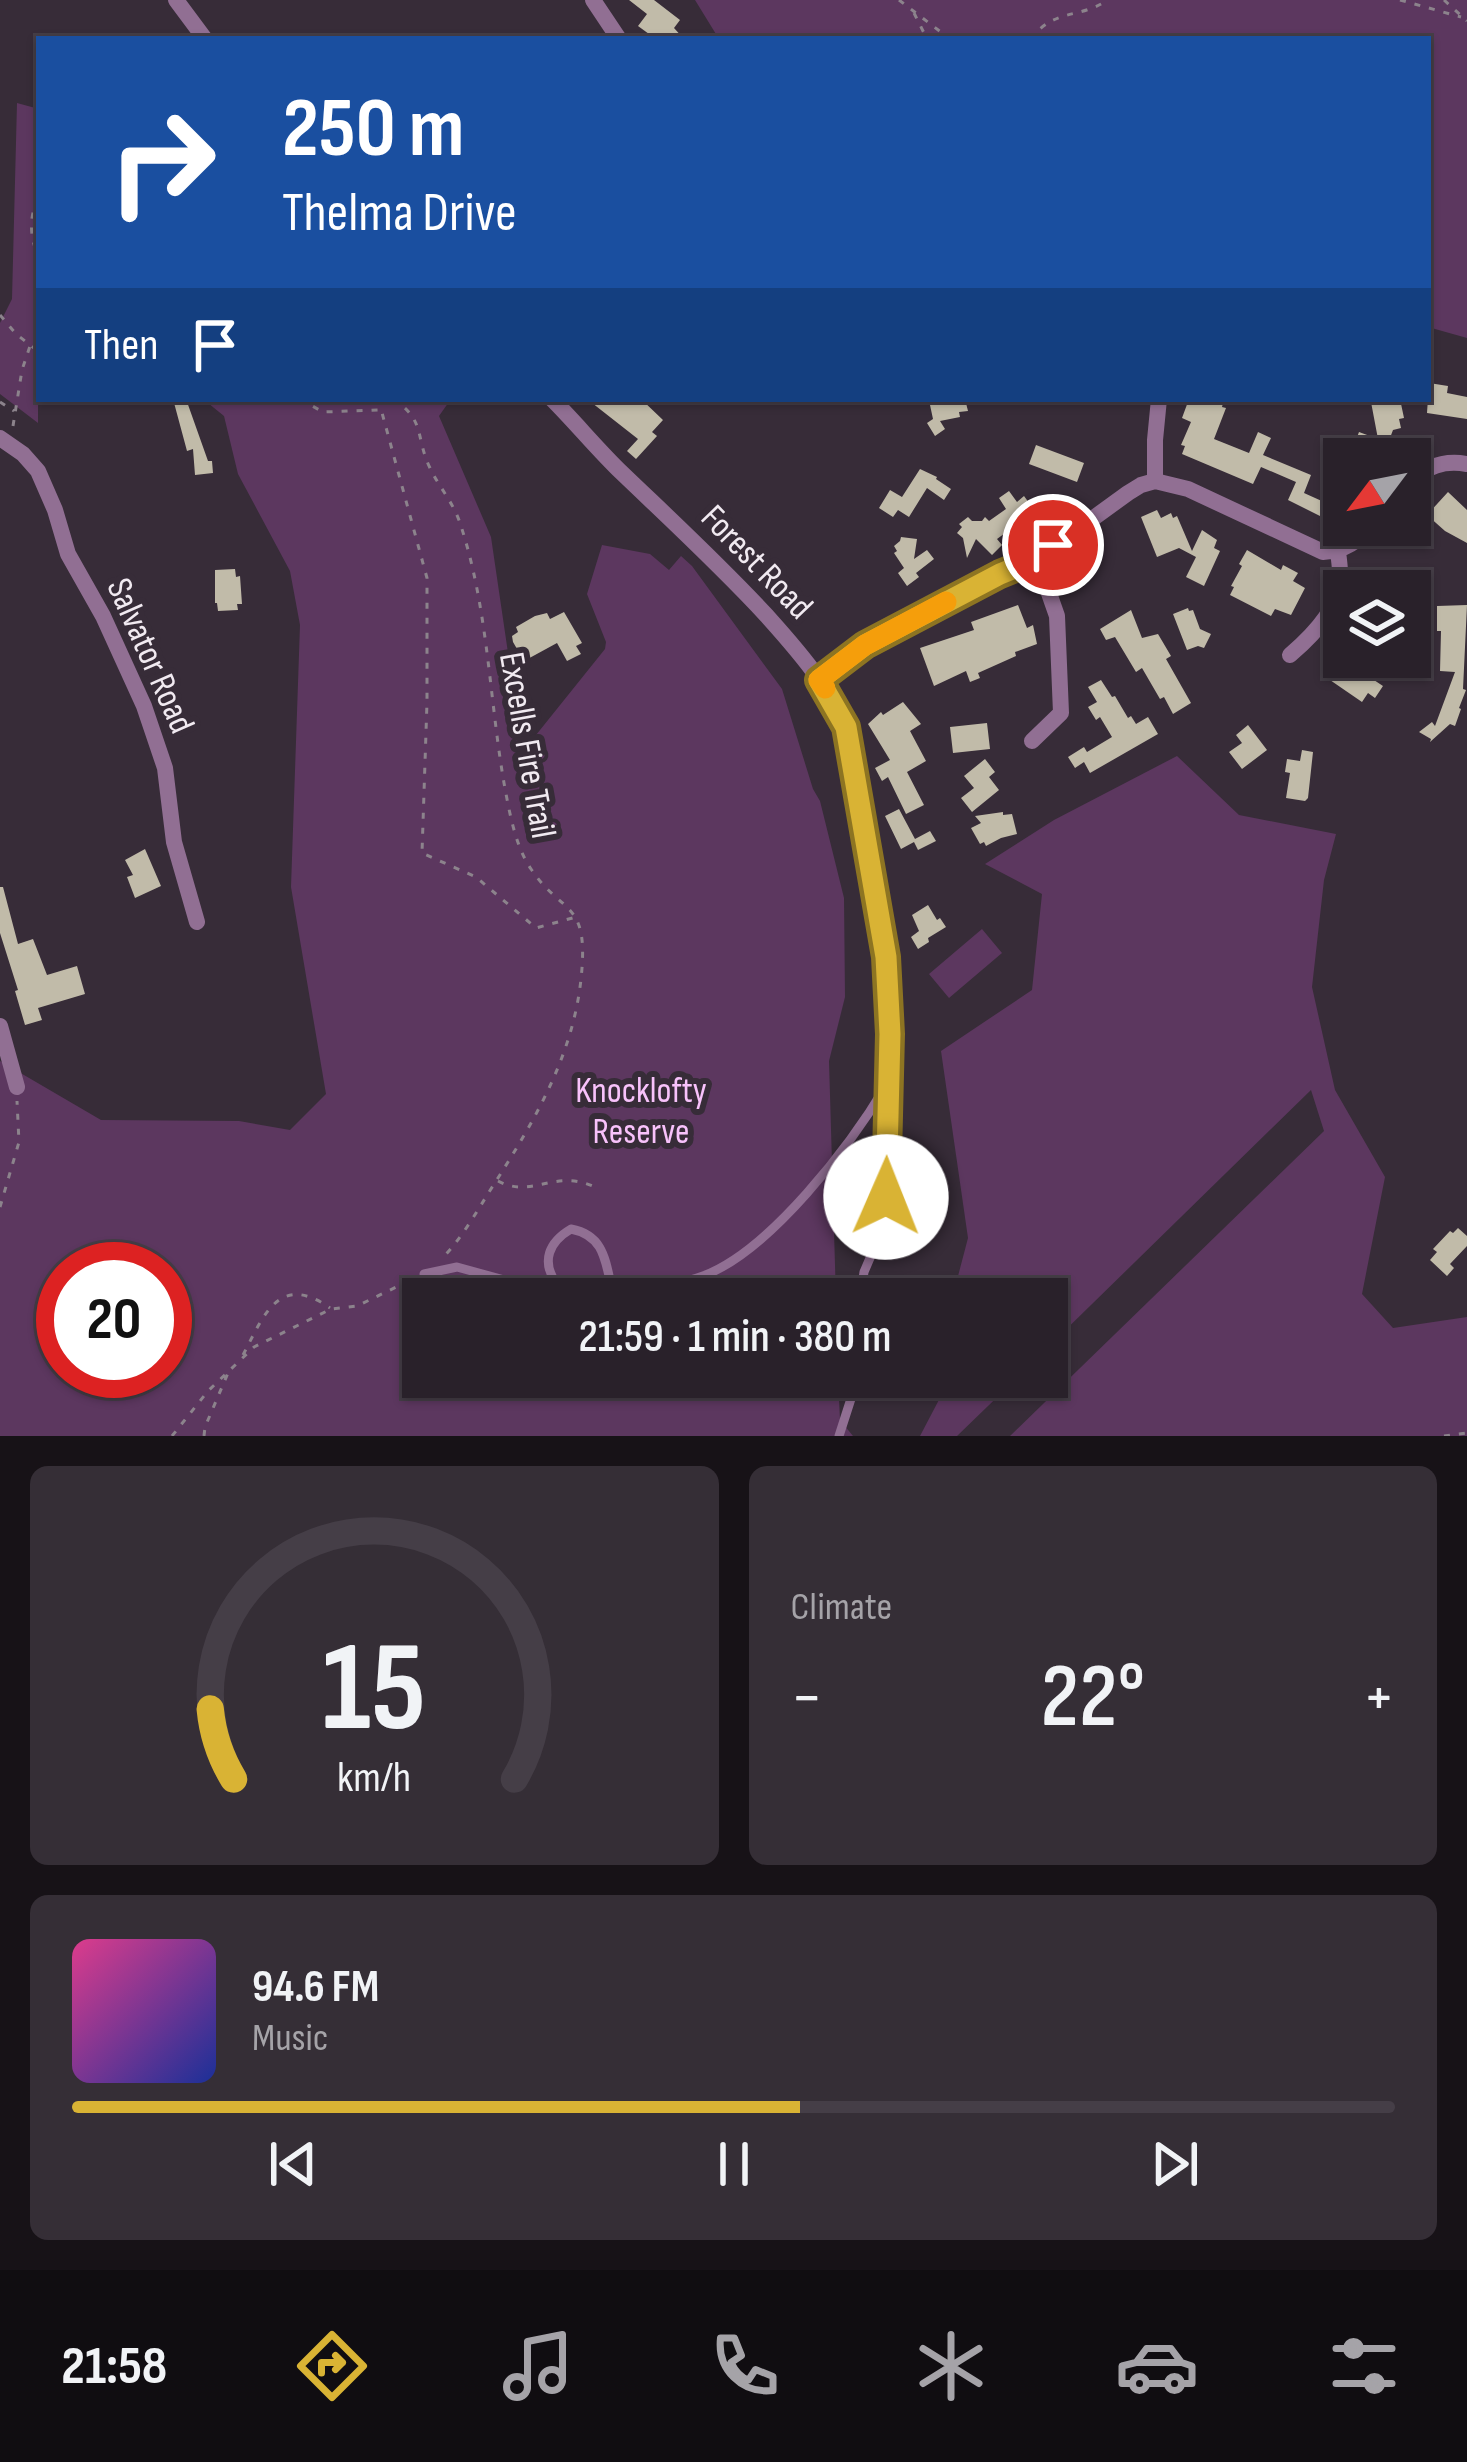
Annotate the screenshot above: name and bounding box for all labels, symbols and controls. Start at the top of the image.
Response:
text: 250 m [282,79,464,180]
icon: right [84,84,240,240]
text: Thelma Drive [282,181,517,246]
icon: arrive [182,312,248,378]
text: Then [84,318,158,373]
north arrow [1323,438,1431,546]
map controls [1323,438,1431,678]
pin [1002,494,1104,596]
street label: Forest Road [691,497,821,629]
icon: arrive [1020,512,1086,578]
button: layers [1323,570,1431,678]
street label: Salvator Road [97,572,203,740]
street label: Excells Fire Trail [489,649,564,842]
park label: Knocklofty Reserve [575,1070,707,1154]
position arrow [823,1134,949,1260]
speed limit sign: 20 [36,1242,192,1398]
text: 21:59 · 1 min · 380 m [579,1310,891,1365]
text: Climate [791,1584,892,1631]
text: 15 [322,1616,426,1765]
text: 22° [1040,1644,1145,1752]
text: − [791,1659,823,1738]
text: + [1363,1659,1395,1738]
text: km/h [337,1751,411,1803]
text: 94.6 FM [252,1960,379,2015]
text: Music [252,2015,328,2062]
icon: previous [260,2131,326,2197]
icon: pause [701,2131,767,2197]
icon: next [1142,2131,1208,2197]
icon: directions [290,2324,374,2408]
icon: music [496,2324,580,2408]
icon: phone [703,2324,787,2408]
icon: climate [909,2324,993,2408]
icon: car [1115,2324,1199,2408]
icon: filters [1322,2324,1406,2408]
text: 21:58 [61,2334,167,2399]

